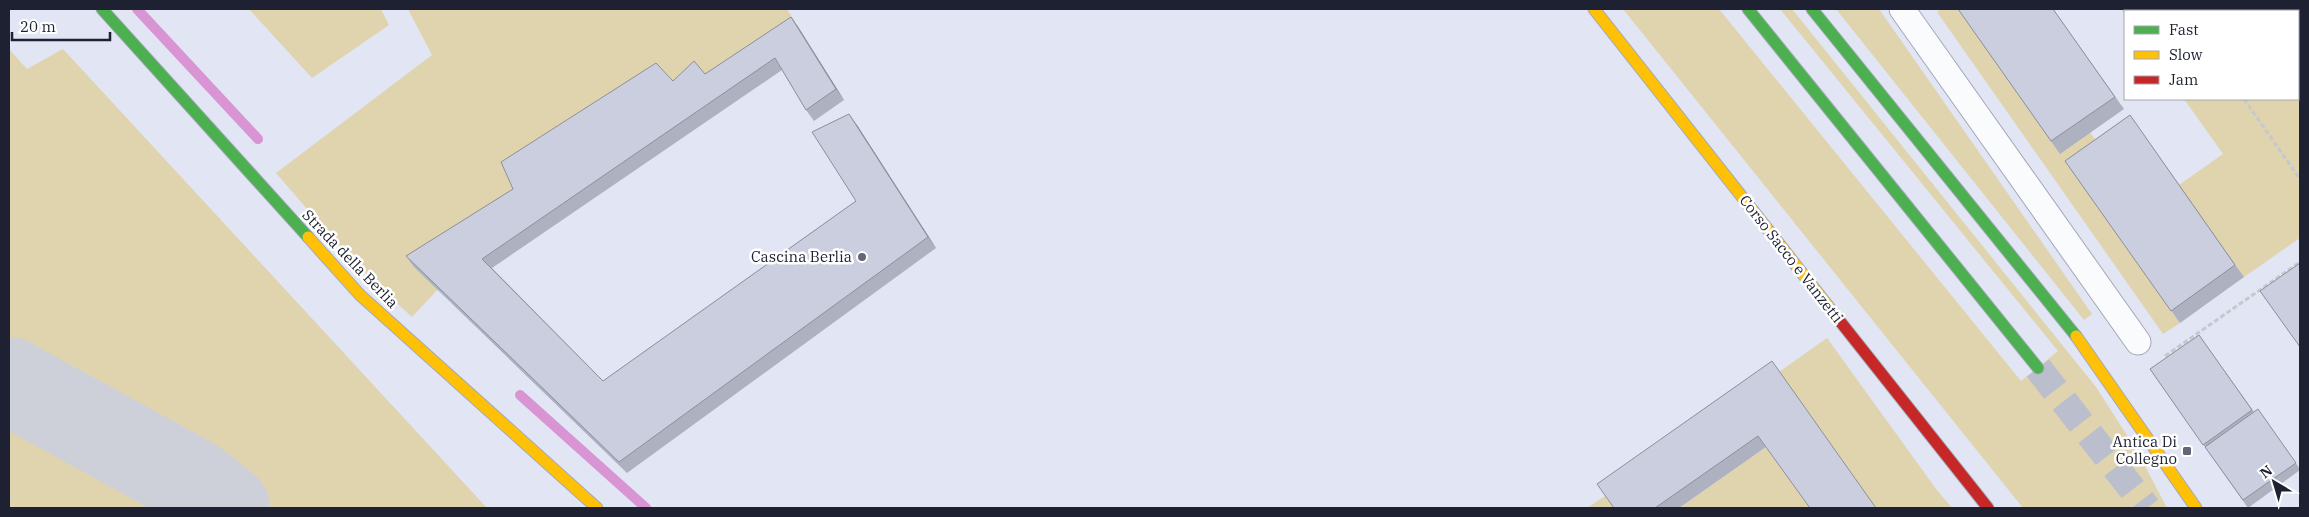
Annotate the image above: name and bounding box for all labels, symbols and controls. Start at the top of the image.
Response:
scale bar [12,10,110,42]
legend [2124,10,2299,100]
text: 20 m [20,17,56,36]
text: Fast [2169,20,2199,39]
text: Slow [2169,45,2203,64]
text: Jam [2169,70,2198,89]
street label: Corso Sacco e Vanzetti [1736,191,1847,327]
street label: Strada della Berlia [298,205,402,312]
place label: Cascina Berlia [751,247,852,266]
marker: Cascina Berlia [856,251,868,263]
place label: Antica Di Collegno [2112,432,2177,468]
marker: Antica Di Collegno [2181,445,2193,457]
north arrow [2249,457,2299,507]
text: N [2256,461,2276,482]

